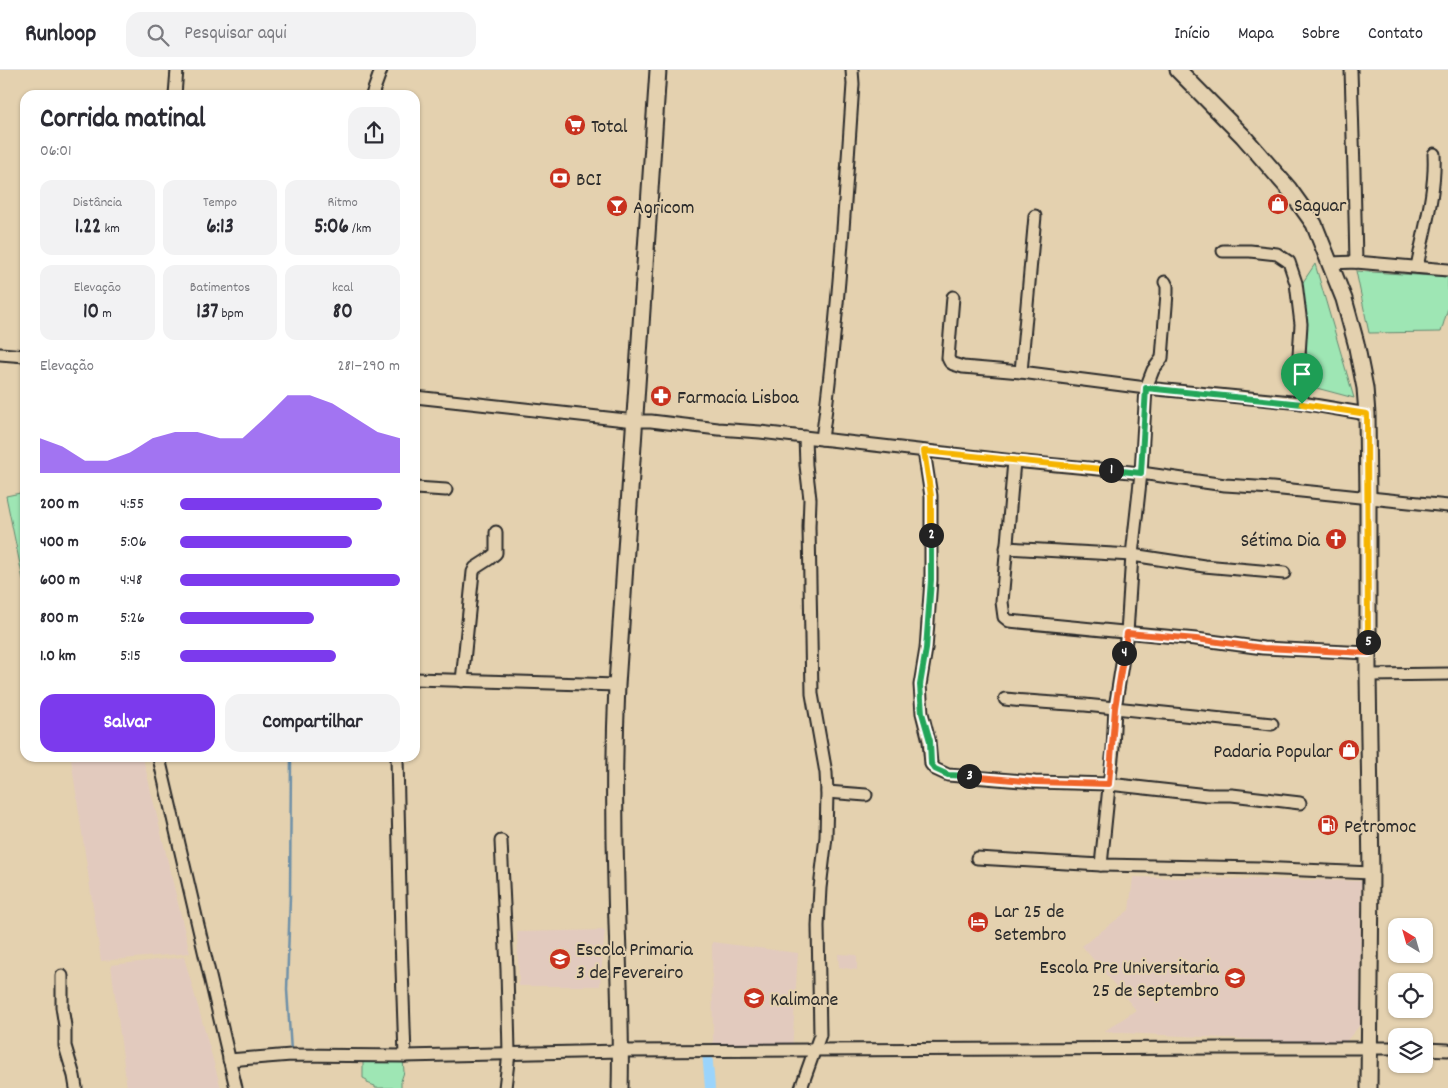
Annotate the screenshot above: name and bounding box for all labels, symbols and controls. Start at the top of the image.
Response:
search box [126,12,476,57]
text: Runloop [25,18,96,52]
icon: search [144,21,172,49]
text: Pesquisar aqui [184,21,287,48]
text: Início [1174,22,1210,47]
text: Mapa [1238,22,1274,47]
text: Sobre [1302,22,1340,47]
text: Contato [1368,22,1423,47]
text: Corrida matinal [40,101,205,141]
button: share [348,107,400,159]
supermarket icon: Total [563,113,587,137]
place label: Total [591,114,628,142]
text: 06:01 [40,140,71,163]
bank icon: BCI [548,166,572,190]
place label: BCI [576,167,602,195]
shop icon: Saguar [1266,192,1290,216]
text: Distância [73,193,122,213]
text: Tempo [203,193,237,213]
text: Ritmo [327,193,358,213]
place label: Saguar [1294,193,1347,221]
bar icon: Agricom [605,194,629,218]
place label: Agricom [633,195,694,223]
text: 1.22 [75,213,101,243]
text: 6:13 [206,213,234,243]
text: 5:06 [314,213,349,243]
text: km [101,219,120,239]
text: /km [349,219,371,239]
text: Elevação [74,278,121,298]
text: Batimentos [190,278,250,298]
text: kcal [332,278,353,298]
text: 10 [83,298,99,328]
text: 137 [196,298,218,328]
text: 80 [333,298,353,328]
text: m [99,304,112,324]
text: bpm [218,304,244,324]
pin [1281,353,1323,404]
text: Elevação [40,355,94,378]
text: 281–290 m [337,355,400,378]
icon: arrive [1288,360,1316,388]
pharmacy icon: Farmacia Lisboa [649,384,673,408]
place label: Farmacia Lisboa [677,385,799,413]
pin: 1 [1098,458,1124,482]
text: 1 [1110,460,1113,480]
text: 200 m [40,493,79,516]
text: 4:55 [120,493,144,516]
pin: 2 [918,522,944,548]
text: 2 [928,525,935,545]
church icon: Sétima Dia [1324,527,1348,551]
place label: Sétima Dia [1240,528,1321,556]
text: 400 m [40,531,79,554]
text: 5:06 [120,531,147,554]
text: 600 m [40,569,80,592]
text: 4:48 [120,569,142,592]
text: 800 m [40,607,79,630]
text: 5:26 [120,607,145,630]
pin: 5 [1356,630,1380,654]
text: 5 [1365,632,1372,652]
pin: 4 [1112,640,1136,666]
text: 4 [1122,643,1127,663]
text: 1.0 km [40,645,76,668]
text: 5:15 [120,645,141,668]
button: Salvar [40,694,215,752]
button: Compartilhar [225,694,400,752]
shop icon: Padaria Popular [1337,738,1361,762]
place label: Padaria Popular [1213,739,1334,767]
pin: 3 [956,764,982,788]
text: 3 [966,766,973,786]
fuel station icon: Petromoc [1316,813,1340,837]
place label: Petromoc [1344,814,1416,842]
place label: Lar 25 de Setembro [994,899,1067,950]
hotel icon: Lar 25 de Setembro [966,910,990,934]
north arrow [1388,918,1432,962]
map controls [1388,918,1433,1073]
place label: Escola Primaria 3 de Fevereiro [576,937,694,988]
school or university icon: Escola Primaria 3 de Fevereiro [548,947,572,971]
place label: Escola Pre Universitaria 25 de Septembro [1040,955,1220,1006]
school or university icon: Escola Pre Universitaria 25 de Septembro [1223,966,1247,990]
button: locate [1388,973,1433,1018]
school or university icon: Kalimane [742,986,766,1010]
place label: Kalimane [770,987,838,1015]
button: layers [1388,1028,1433,1073]

